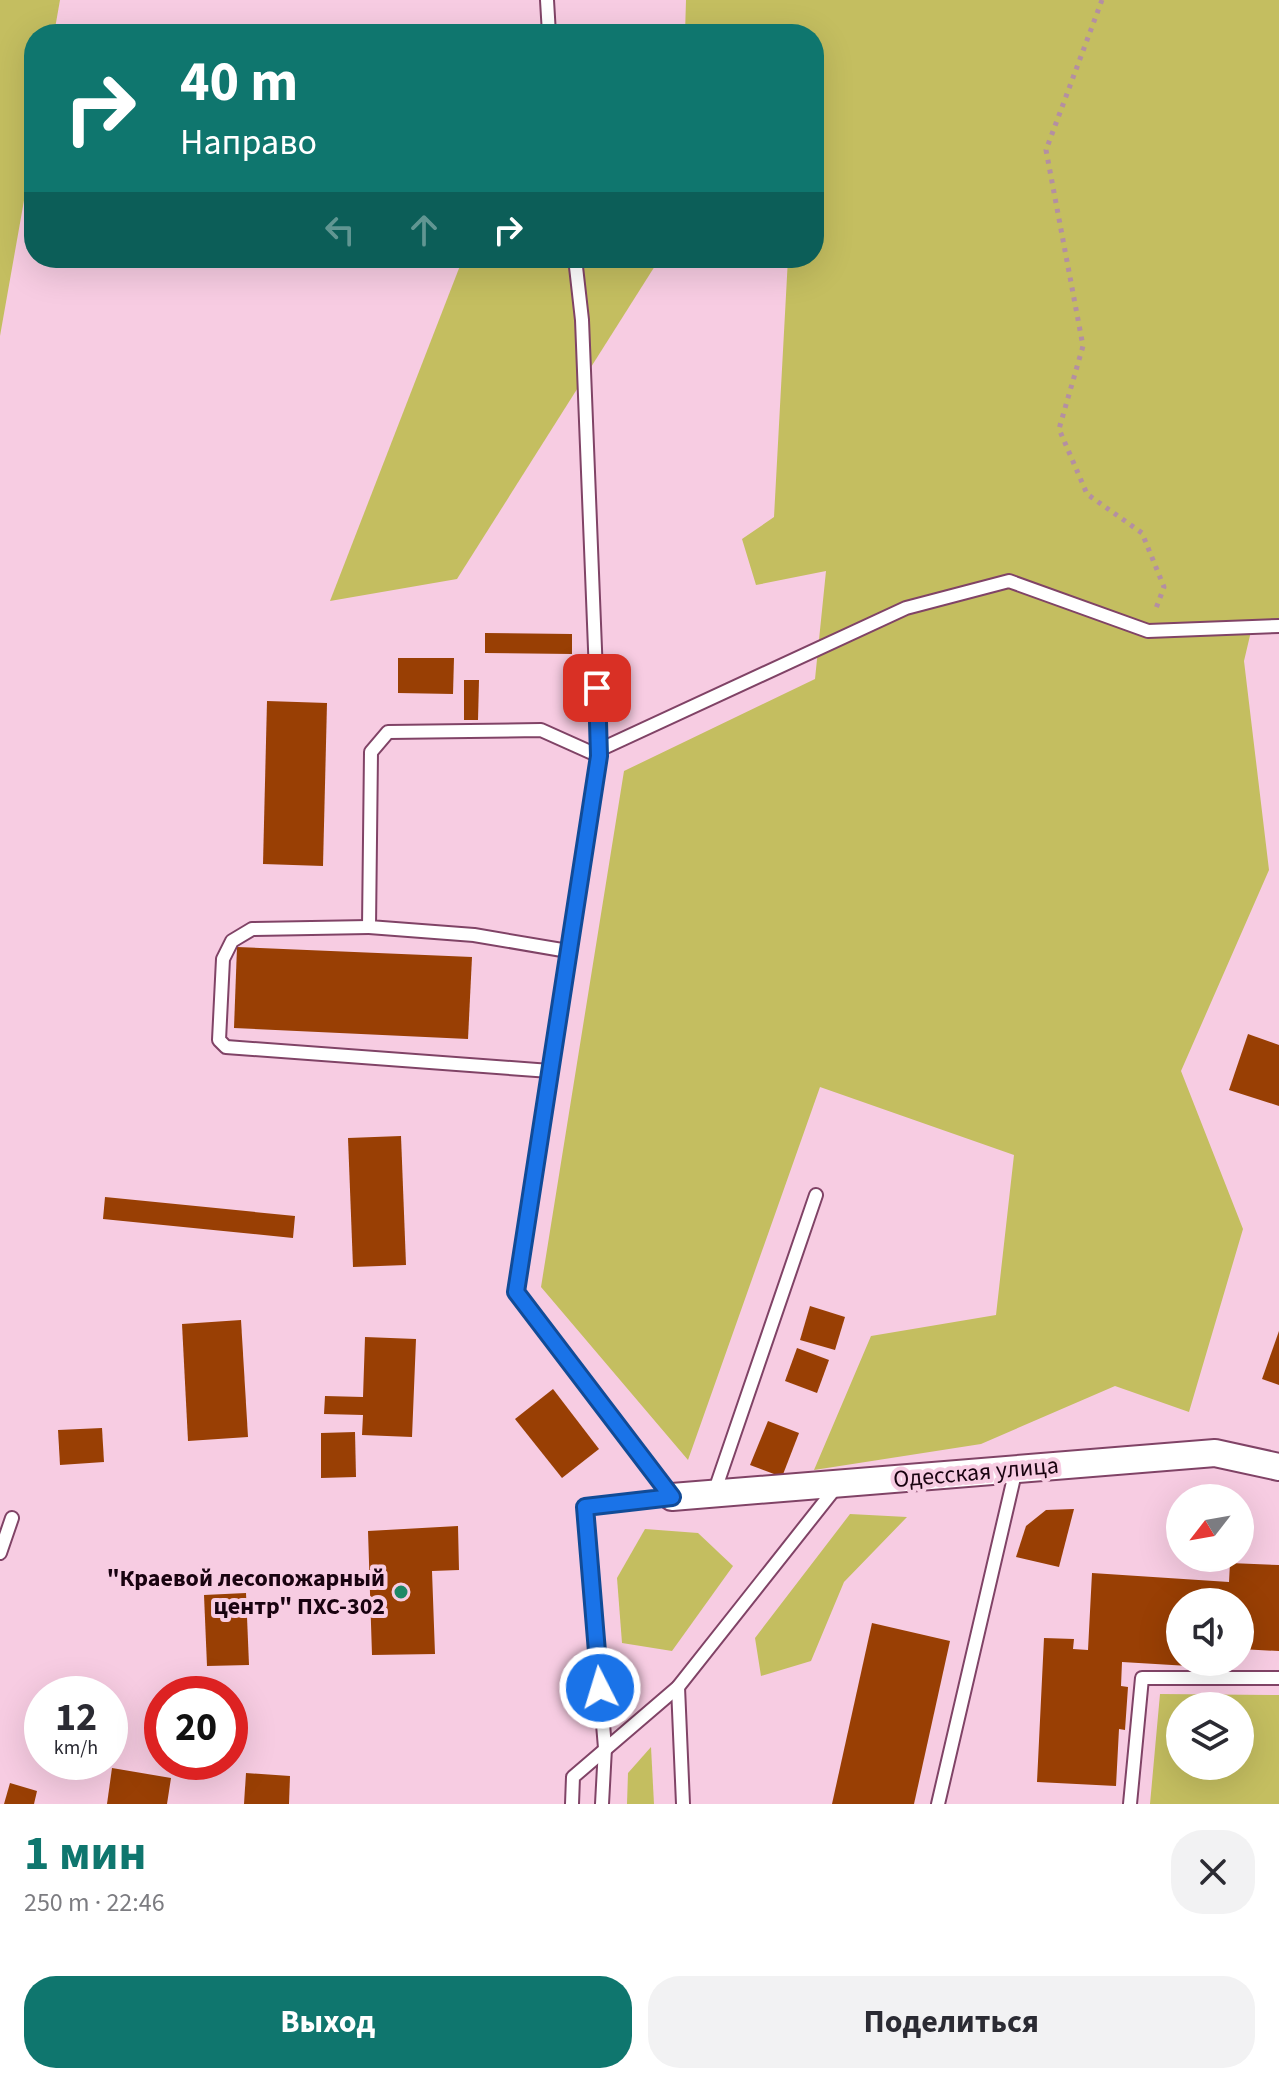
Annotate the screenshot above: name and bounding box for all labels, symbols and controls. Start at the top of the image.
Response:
text: 40 m [180,43,298,122]
icon: right [48,56,152,160]
text: Направо [180,117,317,168]
icon: left [318,208,362,252]
icon: ahead [402,208,446,252]
icon: right [486,208,530,252]
pin [563,654,631,722]
icon: arrive [575,666,619,710]
street label: Одесская улица [892,1448,1060,1497]
north arrow [1166,1484,1254,1572]
map controls [1166,1484,1254,1780]
place label: "Краевой лесопожарный центр" ПХС-302 [107,1561,385,1624]
marker: "Краевой лесопожарный центр" ПХС-302 [392,1583,410,1601]
button: sound [1166,1588,1254,1676]
position arrow [558,1646,642,1730]
speed limit sign: 20 [144,1676,248,1780]
text: 12 [55,1689,97,1746]
button: layers [1166,1692,1254,1780]
text: km/h [54,1734,98,1762]
text: 1 мин [24,1820,147,1888]
button: close [1171,1830,1255,1914]
text: 250 m · 22:46 [24,1884,165,1921]
button: Выход [24,1976,632,2068]
button: Поделиться [648,1976,1255,2068]

